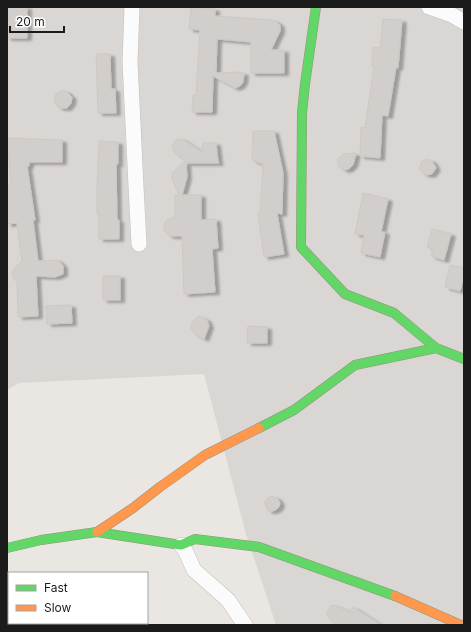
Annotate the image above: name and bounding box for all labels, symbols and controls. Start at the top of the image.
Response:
scale bar [10,8,64,34]
text: 20 m [16,14,45,29]
legend [8,572,148,624]
text: Fast [44,580,68,595]
text: Slow [44,600,72,615]

